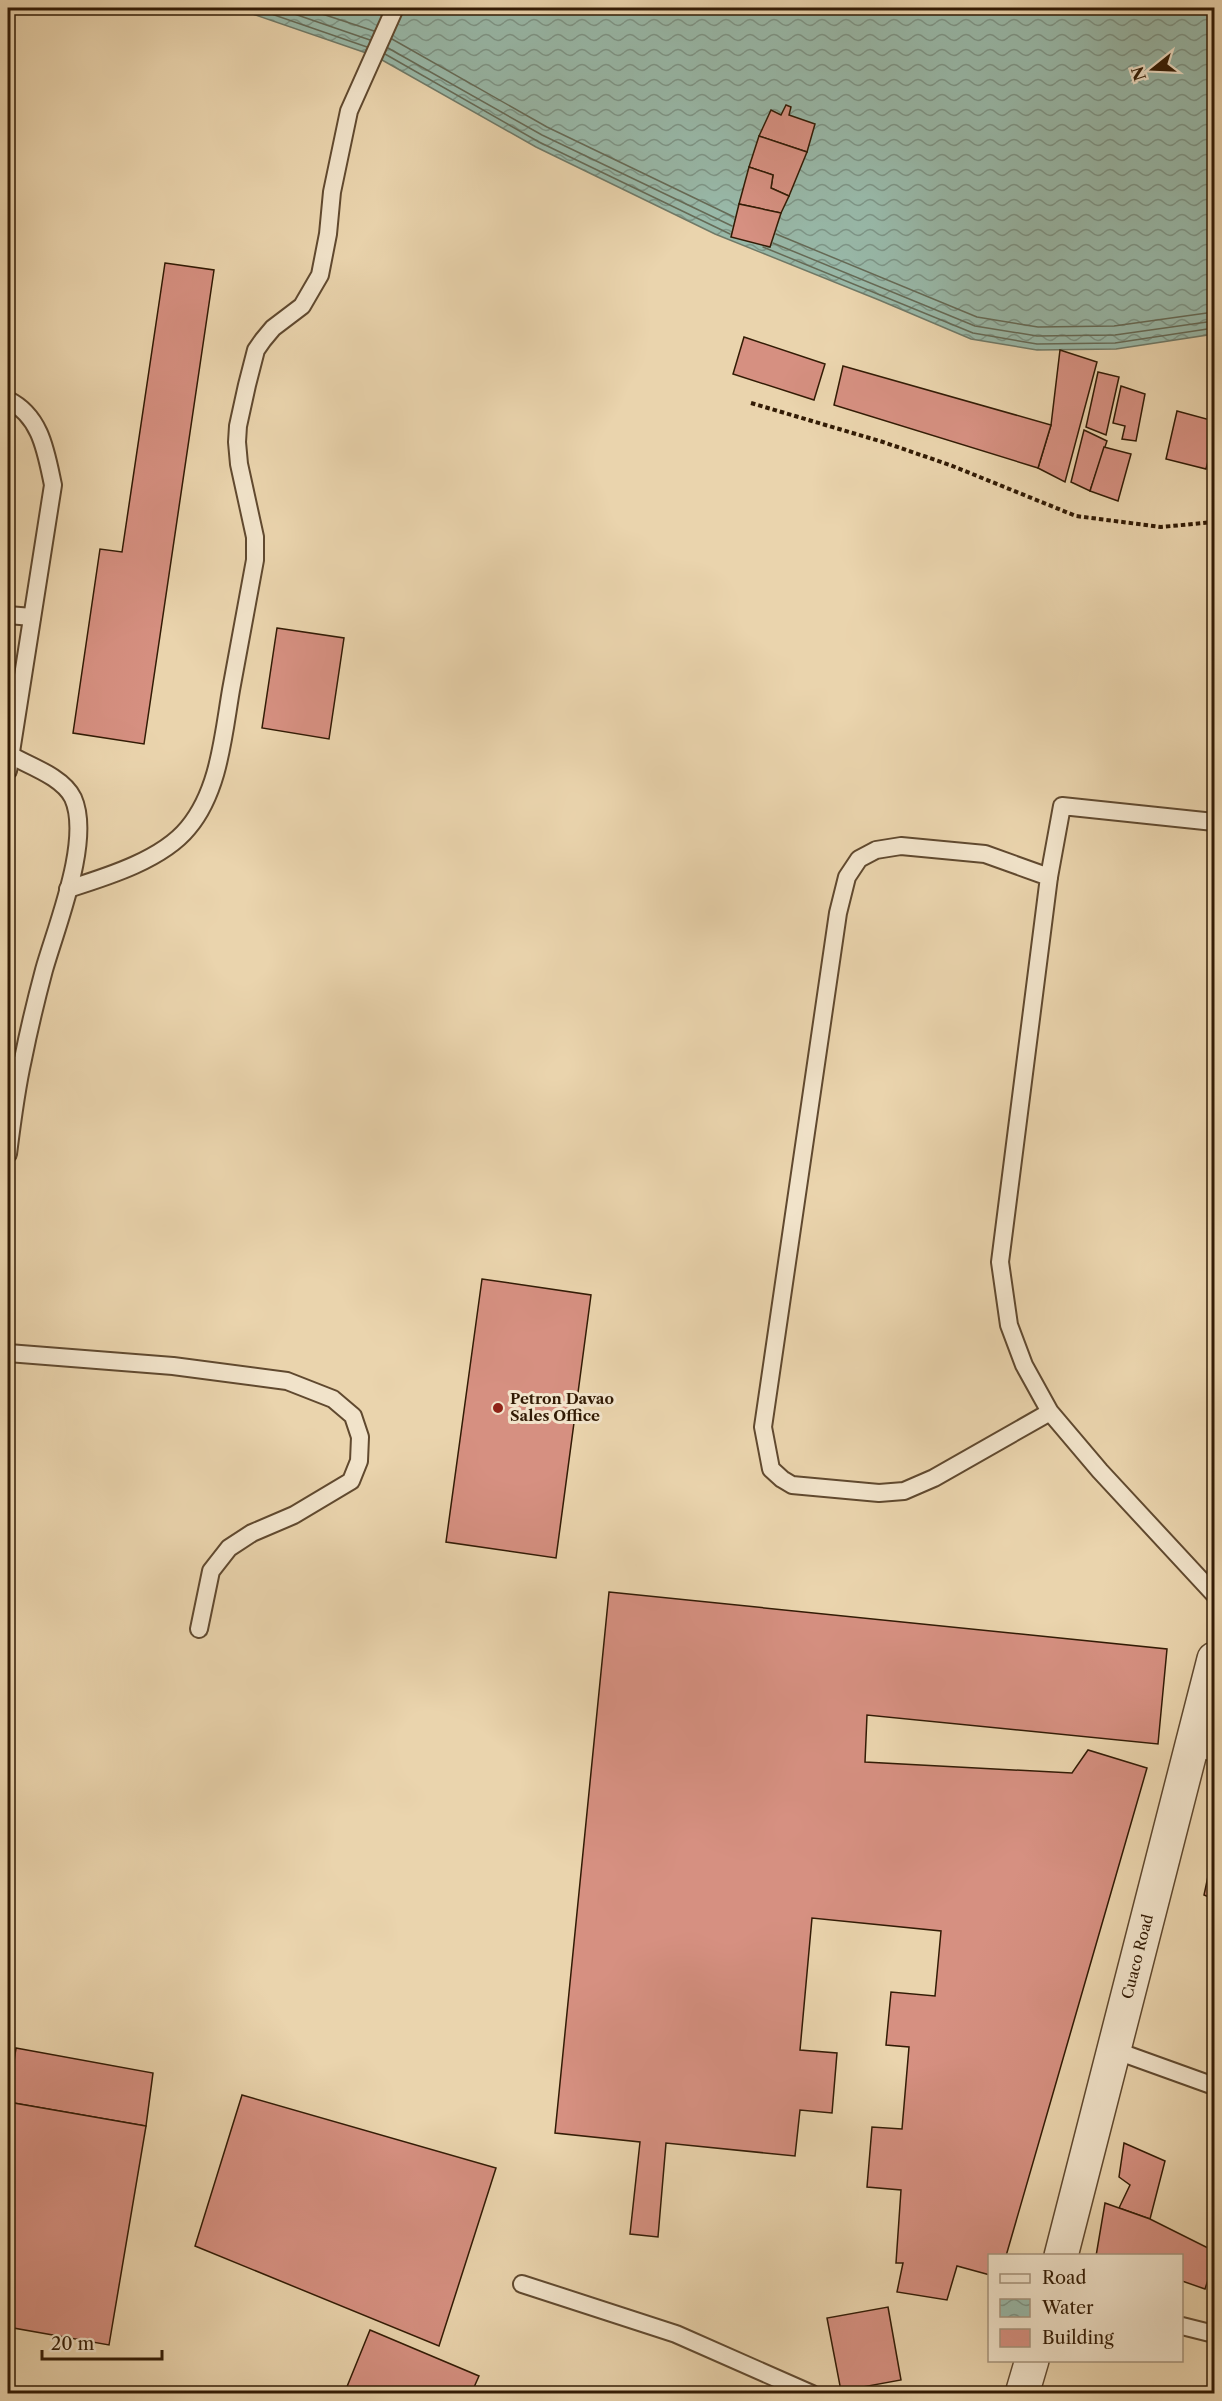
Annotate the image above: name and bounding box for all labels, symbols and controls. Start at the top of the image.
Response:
north arrow [1123,39,1183,99]
text: N [1127,64,1150,83]
place label: Petron Davao Sales Office [510,1389,614,1425]
marker: Petron Davao Sales Office [491,1401,505,1415]
street label: Cuaco Road [1117,1912,1157,2001]
legend [988,2254,1183,2362]
text: Road [1042,2267,1087,2289]
text: Water [1041,2297,1094,2319]
scale bar [42,2323,162,2361]
text: Building [1042,2327,1114,2349]
text: 20 m [51,2333,95,2355]

